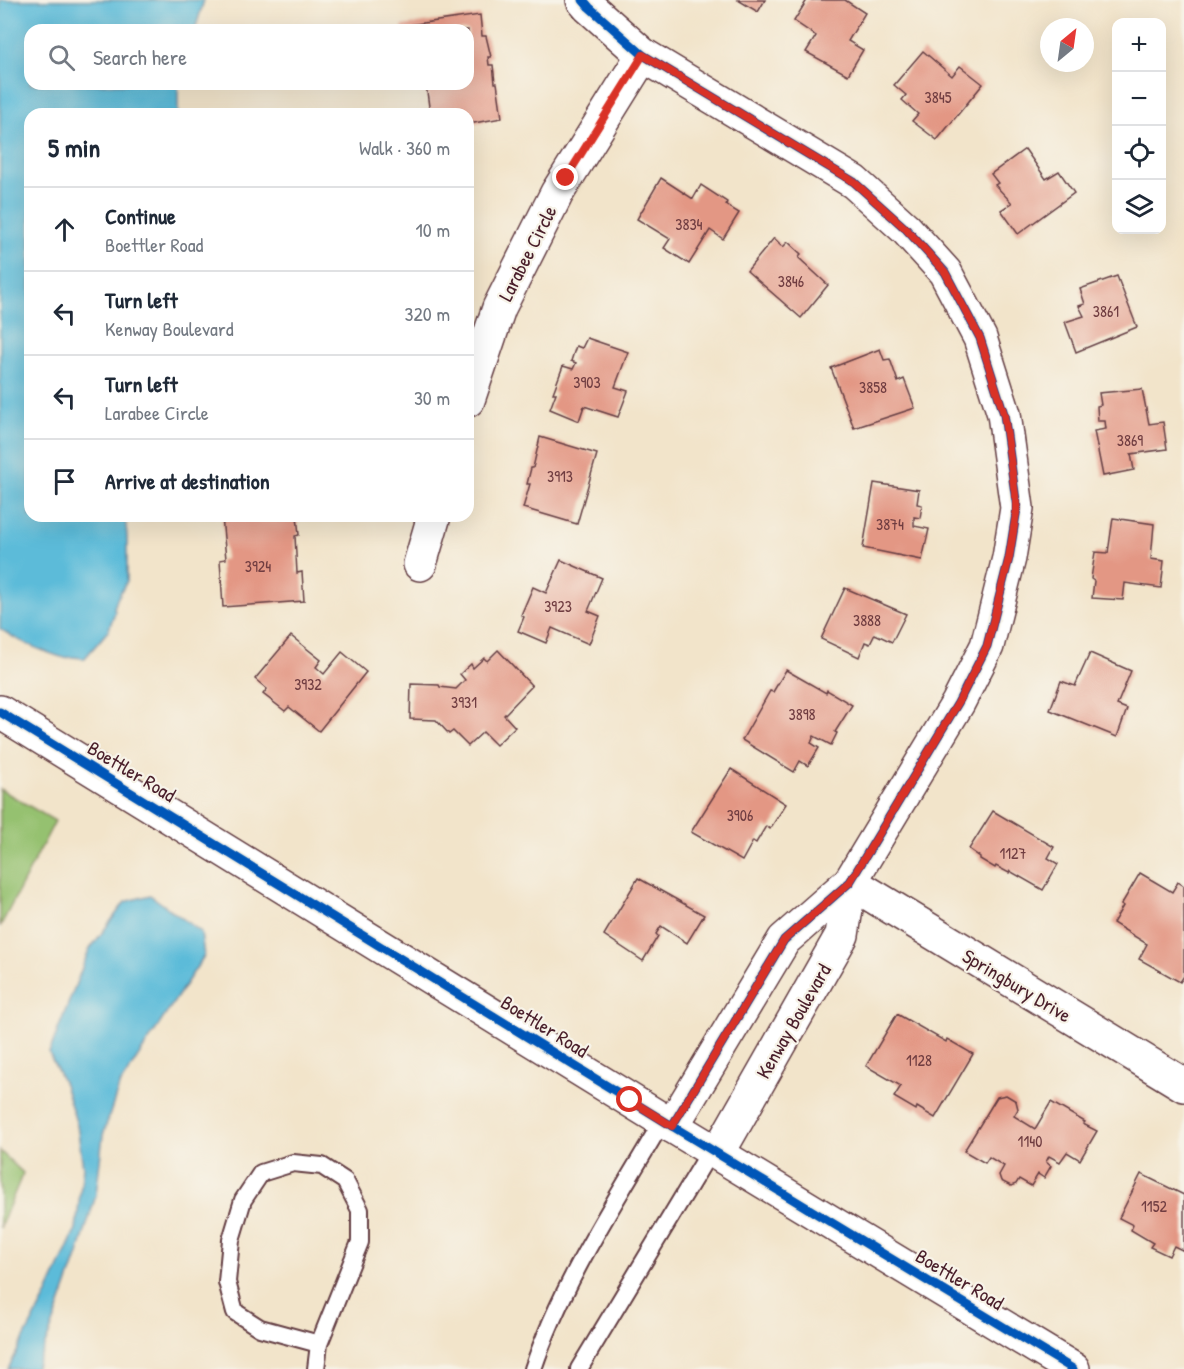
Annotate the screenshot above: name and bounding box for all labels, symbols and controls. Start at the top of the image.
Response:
north arrow [1040,18,1094,72]
map controls [1112,18,1166,234]
button: + [1112,18,1166,72]
search box [24,24,474,90]
icon: search [45,41,78,74]
text: Search here [93,42,187,72]
button: − [1112,72,1166,126]
house number: 3845 [925,86,952,108]
button: locate [1112,126,1166,180]
text: 5 min [48,130,100,165]
text: Walk · 360 m [359,134,450,161]
route end [552,164,578,190]
button: layers [1112,180,1166,234]
text: Continue [105,201,176,231]
street label: Larabee Circle [491,201,563,305]
icon: ahead [48,213,81,246]
house number: 3834 [675,213,703,235]
text: 10 m [416,216,450,243]
text: Boettler Road [105,231,203,258]
house number: 3846 [778,270,804,292]
text: Turn left [105,285,178,315]
icon: left [48,297,81,330]
text: 320 m [405,300,450,327]
house number: 3861 [1093,300,1119,322]
text: Kenway Boulevard [105,315,233,342]
text: Turn left [105,369,178,399]
house number: 3903 [573,371,601,393]
house number: 3858 [859,376,887,398]
icon: left [48,381,81,414]
text: 30 m [414,384,450,411]
text: Larabee Circle [105,399,209,426]
house number: 3869 [1117,429,1143,451]
icon: arrive [48,465,81,498]
house number: 3913 [547,465,573,487]
text: Arrive at destination [105,466,270,496]
house number: 3874 [876,513,904,535]
house number: 3924 [245,555,271,577]
house number: 3923 [544,595,572,617]
house number: 3888 [853,609,881,631]
house number: 3932 [294,673,322,695]
house number: 3931 [451,691,477,713]
house number: 3898 [789,703,816,725]
street label: Boettler Road [83,734,181,808]
house number: 3906 [727,804,753,826]
house number: 1127 [999,842,1027,864]
street label: Springbury Drive [958,942,1076,1028]
street label: Kenway Boulevard [749,958,837,1083]
street label: Boettler Road [496,989,594,1064]
house number: 1128 [906,1049,932,1071]
route start [616,1086,642,1112]
house number: 1140 [1018,1130,1042,1152]
house number: 1152 [1141,1195,1167,1217]
street label: Boettler Road [911,1242,1009,1316]

